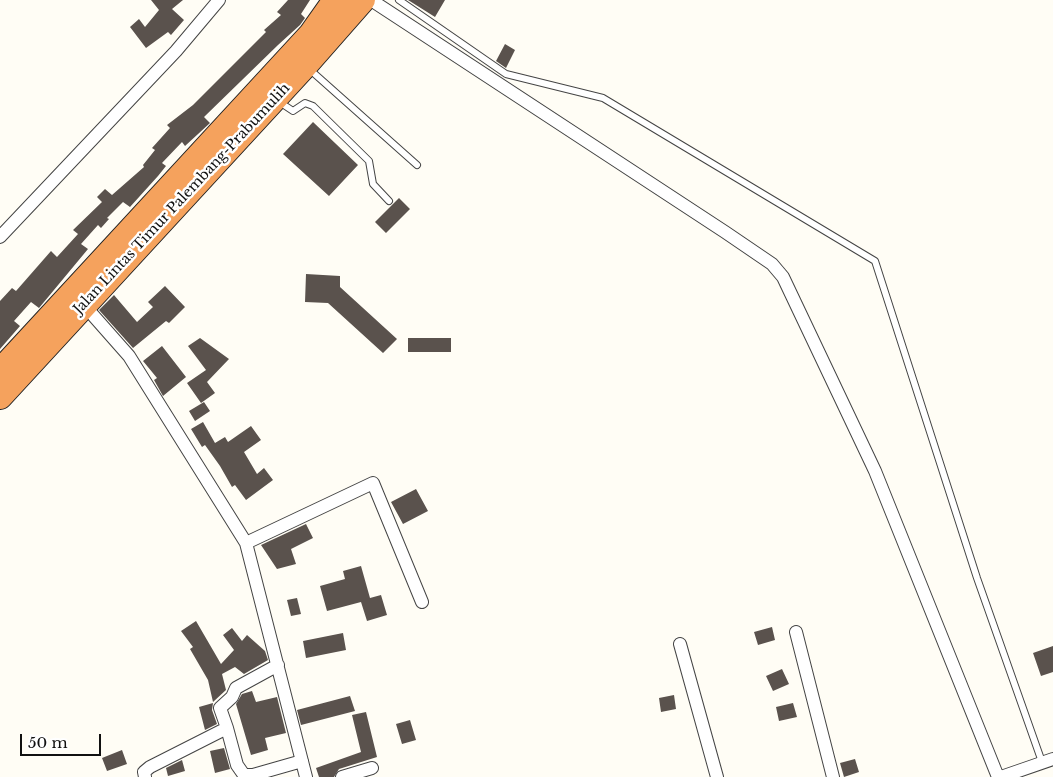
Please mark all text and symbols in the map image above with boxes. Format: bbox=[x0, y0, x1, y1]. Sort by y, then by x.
street label: Jalan Lintas Timur Palembang-Prabumulih bbox=[70, 80, 294, 318]
scale bar bbox=[22, 724, 104, 756]
text: 50 m bbox=[28, 733, 68, 752]

